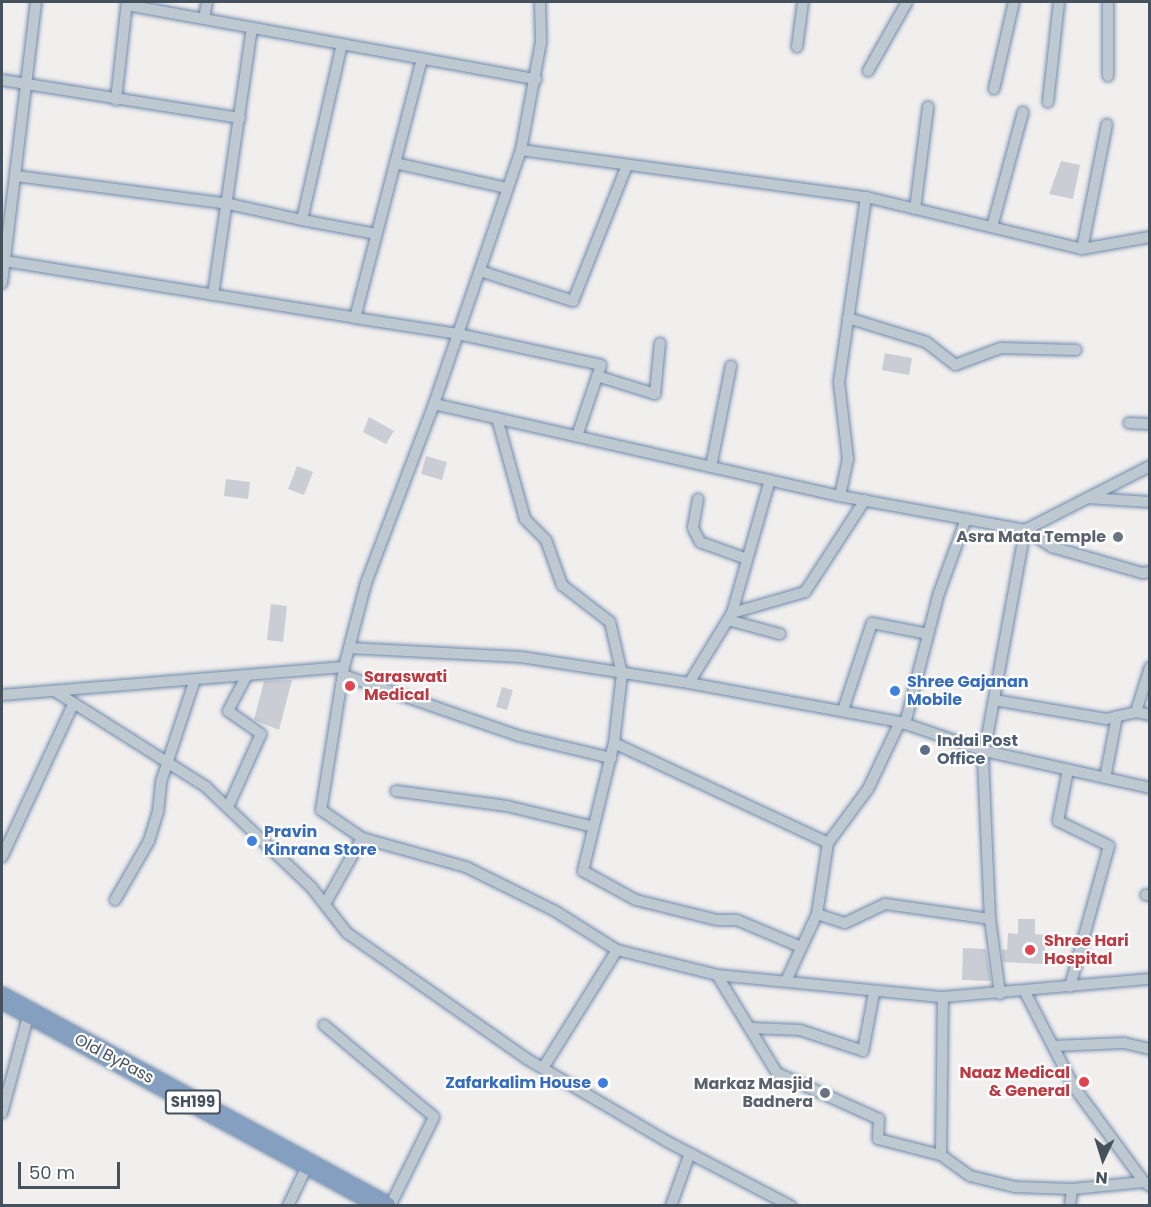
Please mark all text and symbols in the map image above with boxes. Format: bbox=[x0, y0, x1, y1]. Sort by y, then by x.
place label: Asra Mata Temple bbox=[956, 527, 1106, 547]
marker: Asra Mata Temple bbox=[1111, 530, 1125, 544]
place label: Saraswati Medical bbox=[364, 667, 447, 705]
place label: Shree Gajanan Mobile bbox=[907, 672, 1029, 710]
marker: Saraswati Medical bbox=[341, 677, 359, 695]
marker: Shree Gajanan Mobile bbox=[888, 684, 902, 698]
place label: Indai Post Office bbox=[937, 731, 1018, 769]
marker: Indai Post Office bbox=[918, 743, 932, 757]
place label: Pravin Kinrana Store bbox=[264, 822, 377, 860]
marker: Pravin Kinrana Store bbox=[245, 834, 259, 848]
place label: Shree Hari Hospital bbox=[1044, 931, 1129, 969]
marker: Shree Hari Hospital bbox=[1021, 941, 1039, 959]
street label: Old ByPass bbox=[71, 1030, 157, 1088]
place label: Naaz Medical & General bbox=[960, 1063, 1070, 1101]
place label: Zafarkalim House bbox=[445, 1073, 591, 1093]
marker: Naaz Medical & General bbox=[1075, 1073, 1093, 1091]
place label: Markaz Masjid Badnera bbox=[694, 1074, 813, 1112]
marker: Zafarkalim House bbox=[596, 1076, 610, 1090]
marker: Markaz Masjid Badnera bbox=[818, 1086, 832, 1100]
road number: SH199 bbox=[164, 1090, 222, 1114]
north arrow bbox=[1073, 1129, 1133, 1189]
scale bar bbox=[21, 1150, 123, 1188]
text: 50 m bbox=[29, 1160, 75, 1185]
text: N bbox=[1095, 1166, 1109, 1189]

